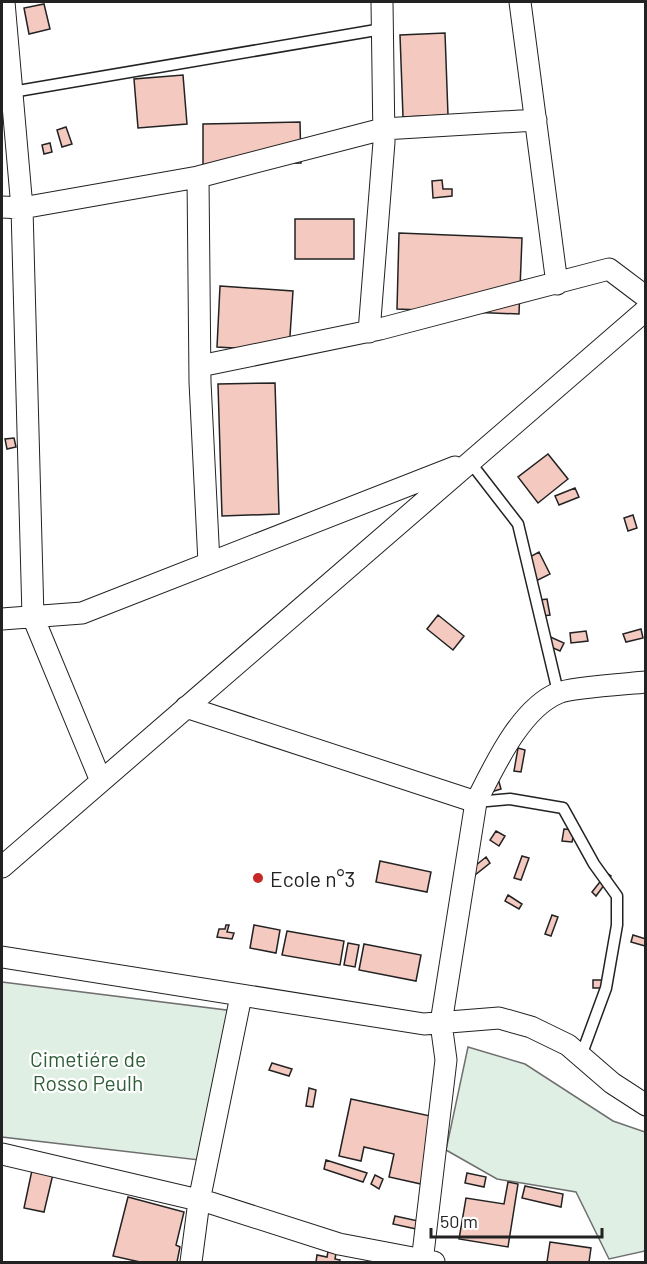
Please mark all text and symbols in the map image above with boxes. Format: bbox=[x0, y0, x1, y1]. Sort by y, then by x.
place label: Ecole n°3 bbox=[270, 866, 355, 891]
marker: Ecole n°3 bbox=[251, 871, 265, 885]
park label: Cimetiére de Rosso Peulh bbox=[30, 1046, 146, 1095]
scale bar bbox=[431, 1201, 602, 1239]
text: 50 m bbox=[440, 1210, 478, 1232]

